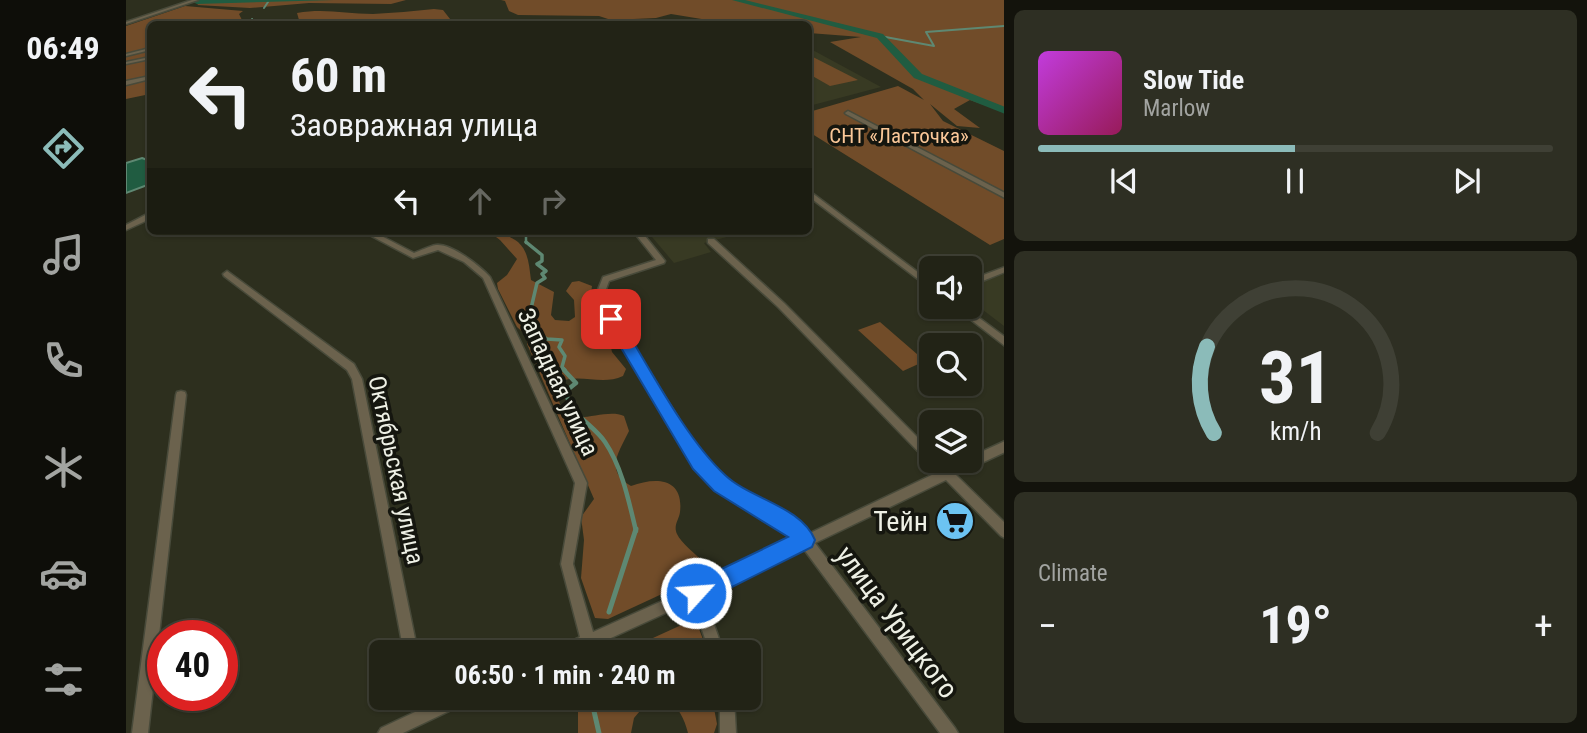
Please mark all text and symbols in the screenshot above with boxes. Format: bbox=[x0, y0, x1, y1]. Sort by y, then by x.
text: 06:49 bbox=[26, 29, 100, 67]
text: 60 m bbox=[290, 47, 387, 104]
icon: left bbox=[175, 49, 266, 140]
text: Slow Tide bbox=[1143, 65, 1244, 95]
text: Marlow bbox=[1143, 95, 1210, 122]
text: Заовражная улица bbox=[290, 106, 538, 144]
icon: directions bbox=[39, 124, 88, 173]
park label: СНТ «Ласточка» bbox=[829, 124, 969, 148]
icon: previous bbox=[1105, 162, 1143, 200]
icon: pause bbox=[1276, 162, 1314, 200]
icon: next bbox=[1448, 162, 1486, 200]
icon: left bbox=[388, 182, 426, 220]
icon: ahead bbox=[461, 182, 499, 220]
icon: right bbox=[534, 182, 572, 220]
icon: music bbox=[39, 230, 88, 279]
map controls bbox=[919, 256, 982, 473]
button: sound bbox=[919, 256, 982, 319]
pin bbox=[581, 289, 641, 349]
icon: arrive bbox=[592, 300, 630, 338]
street label: Западная улица bbox=[512, 304, 604, 460]
button: search bbox=[919, 333, 982, 396]
text: 31 bbox=[1259, 335, 1332, 421]
icon: phone bbox=[39, 336, 88, 385]
street label: Октябрьская улица bbox=[362, 373, 430, 567]
button: layers bbox=[919, 410, 982, 473]
text: km/h bbox=[1270, 416, 1321, 445]
icon: climate bbox=[39, 443, 88, 492]
supermarket icon: Тейн bbox=[934, 500, 976, 542]
place label: Тейн bbox=[873, 505, 928, 538]
street label: улица Урицкого bbox=[829, 539, 965, 705]
icon: car bbox=[39, 549, 88, 598]
position arrow bbox=[659, 556, 733, 630]
text: Climate bbox=[1038, 560, 1108, 587]
text: 19° bbox=[1259, 595, 1332, 656]
text: − bbox=[1038, 604, 1057, 648]
text: + bbox=[1534, 604, 1553, 648]
speed limit sign: 40 bbox=[147, 620, 238, 711]
icon: filters bbox=[39, 655, 88, 704]
text: 06:50 · 1 min · 240 m bbox=[455, 660, 675, 690]

